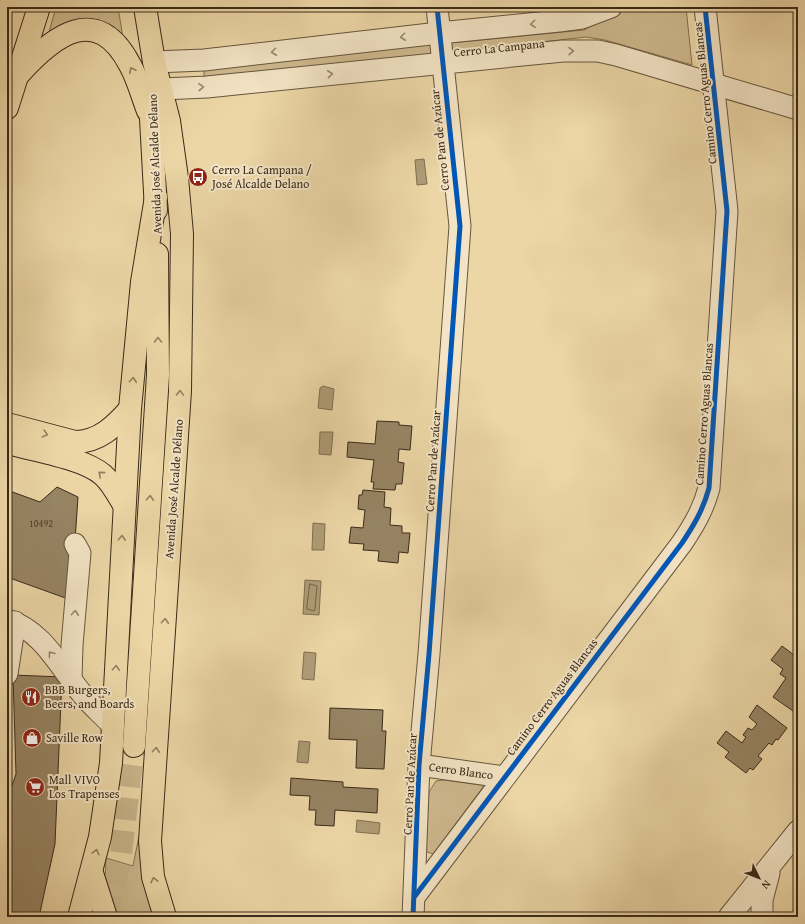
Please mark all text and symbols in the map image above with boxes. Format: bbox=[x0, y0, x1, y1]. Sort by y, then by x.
one-way arrow bbox=[530, 19, 536, 28]
street label: Camino Cerro Aguas Blancas bbox=[689, 21, 720, 165]
one-way arrow bbox=[400, 32, 406, 41]
street label: Cerro La Campana bbox=[453, 34, 546, 61]
one-way arrow bbox=[271, 47, 277, 56]
one-way arrow bbox=[568, 47, 574, 55]
one-way arrow bbox=[129, 66, 137, 74]
one-way arrow bbox=[327, 70, 333, 79]
one-way arrow bbox=[198, 83, 204, 91]
street label: Cerro Pan de Azúcar bbox=[426, 89, 453, 192]
street label: Avenida José Alcalde Délano bbox=[144, 94, 165, 234]
place label: Cerro La Campana / José Alcalde Delano bbox=[210, 161, 312, 192]
bus stop icon: Cerro La Campana / José Alcalde Delano bbox=[187, 166, 209, 188]
one-way arrow bbox=[154, 337, 162, 343]
street label: Camino Cerro Aguas Blancas bbox=[690, 342, 717, 486]
one-way arrow bbox=[128, 377, 137, 383]
one-way arrow bbox=[176, 390, 184, 396]
street label: Cerro Pan de Azúcar bbox=[420, 410, 445, 512]
street label: Avenida José Alcalde Délano bbox=[160, 418, 187, 560]
one-way arrow bbox=[41, 429, 48, 438]
one-way arrow bbox=[98, 472, 106, 479]
one-way arrow bbox=[146, 495, 155, 501]
house number: 10492 bbox=[29, 516, 53, 531]
one-way arrow bbox=[118, 535, 127, 541]
one-way arrow bbox=[70, 610, 79, 616]
one-way arrow bbox=[160, 618, 169, 624]
street label: Camino Cerro Aguas Blancas bbox=[502, 634, 601, 759]
one-way arrow bbox=[49, 651, 56, 658]
one-way arrow bbox=[112, 665, 120, 671]
place label: BBB Burgers, Beers, and Boards bbox=[45, 681, 135, 712]
restaurant icon: BBB Burgers, Beers, and Boards bbox=[20, 686, 42, 708]
shop icon: Saville Row bbox=[21, 727, 43, 749]
place label: Saville Row bbox=[46, 729, 104, 746]
street label: Cerro Pan de Azúcar bbox=[398, 733, 421, 835]
one-way arrow bbox=[151, 747, 160, 753]
street label: Cerro Blanco bbox=[428, 758, 494, 783]
place label: Mall VIVO Los Trapenses bbox=[49, 771, 120, 802]
supermarket icon: Mall VIVO Los Trapenses bbox=[24, 776, 46, 798]
one-way arrow bbox=[92, 849, 100, 856]
north arrow bbox=[739, 858, 779, 898]
one-way arrow bbox=[150, 877, 158, 883]
text: N bbox=[758, 877, 775, 893]

